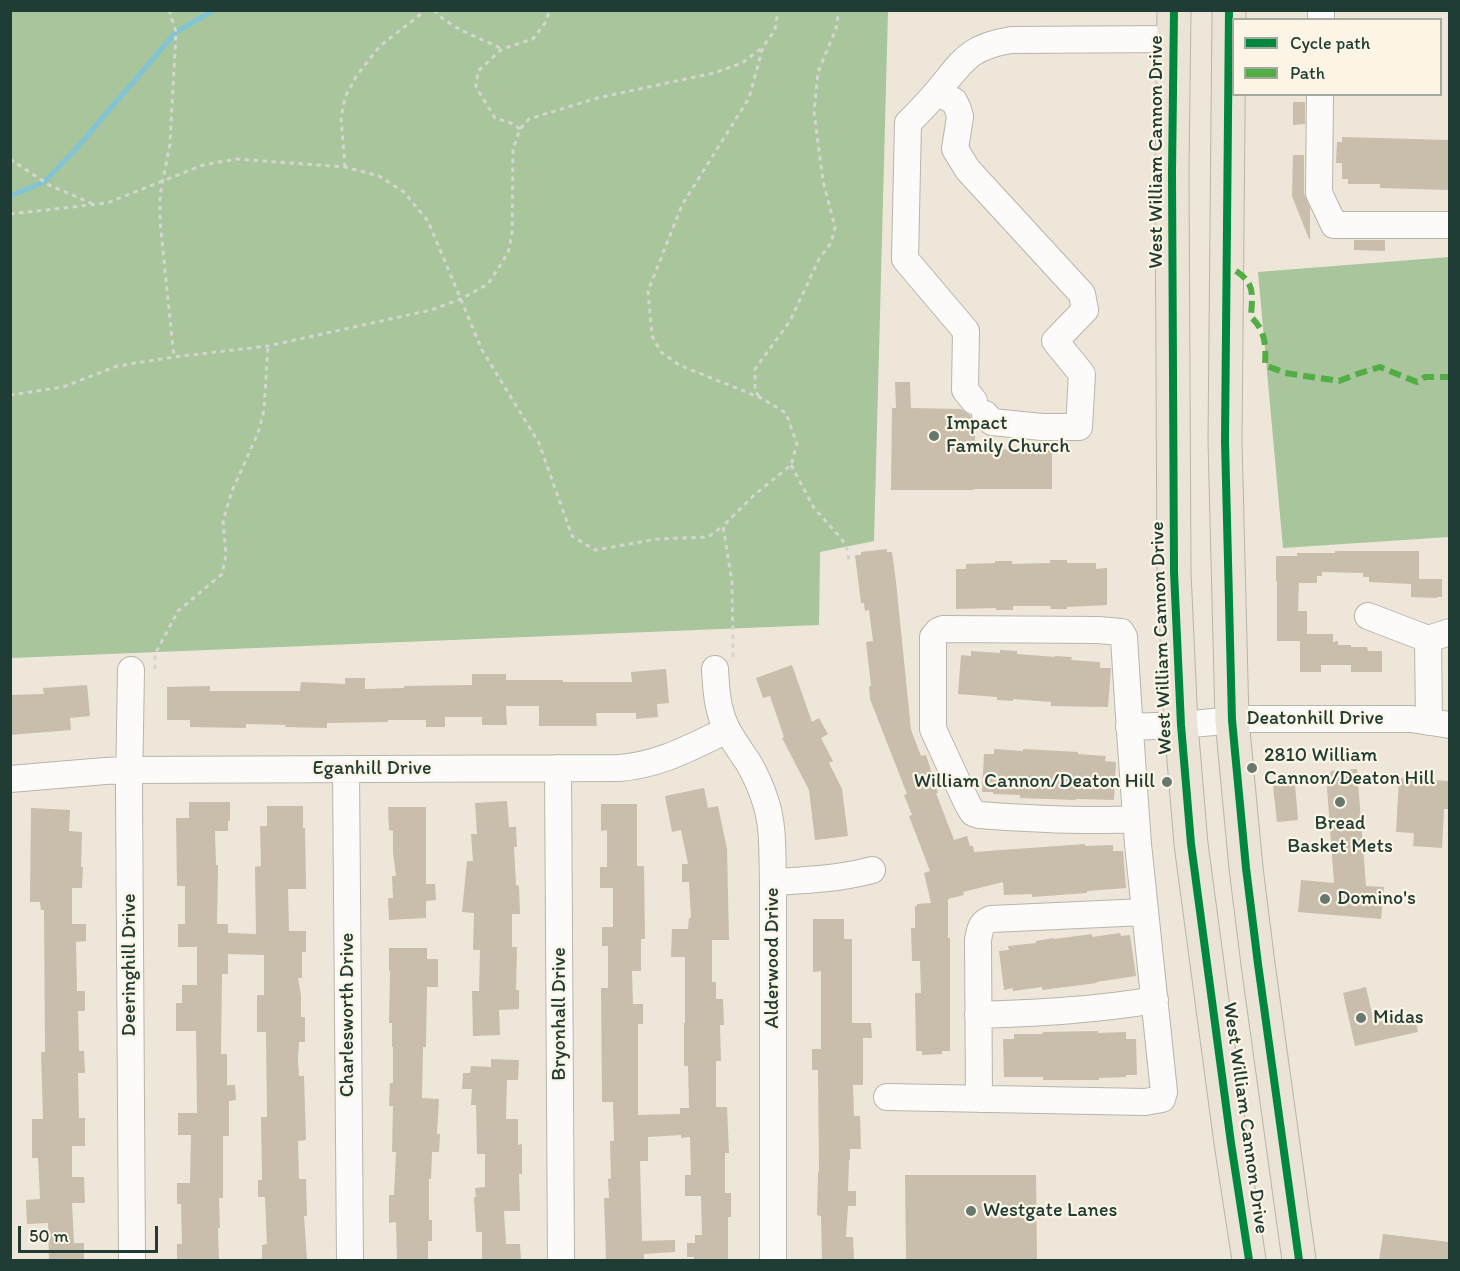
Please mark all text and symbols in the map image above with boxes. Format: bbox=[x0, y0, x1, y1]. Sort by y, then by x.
legend bbox=[1232, 18, 1442, 96]
text: Cycle path bbox=[1290, 32, 1370, 54]
street label: West William Cannon Drive bbox=[1145, 35, 1169, 269]
text: Path bbox=[1290, 62, 1325, 84]
place label: Impact Family Church bbox=[946, 412, 1070, 459]
marker: Impact Family Church bbox=[927, 429, 941, 443]
street label: West William Cannon Drive bbox=[1146, 521, 1178, 755]
street label: Deatonhill Drive bbox=[1246, 707, 1384, 731]
place label: 2810 William Cannon/Deaton Hill bbox=[1264, 744, 1435, 791]
street label: Eganhill Drive bbox=[312, 757, 432, 781]
marker: 2810 William Cannon/Deaton Hill bbox=[1245, 761, 1259, 775]
place label: William Cannon/Deaton Hill bbox=[914, 770, 1155, 794]
marker: William Cannon/Deaton Hill bbox=[1160, 775, 1174, 789]
marker: Bread Basket Mets bbox=[1333, 795, 1347, 809]
place label: Bread Basket Mets bbox=[1287, 812, 1393, 859]
place label: Domino's bbox=[1337, 887, 1416, 911]
street label: Alderwood Drive bbox=[761, 888, 785, 1028]
marker: Domino's bbox=[1318, 892, 1332, 906]
street label: Deeringhill Drive bbox=[118, 894, 142, 1036]
street label: Charlesworth Drive bbox=[336, 933, 360, 1097]
street label: Bryonhall Drive bbox=[548, 947, 572, 1081]
street label: West William Cannon Drive bbox=[1217, 1001, 1273, 1235]
place label: Midas bbox=[1373, 1006, 1424, 1030]
marker: Midas bbox=[1354, 1011, 1368, 1025]
place label: Westgate Lanes bbox=[983, 1199, 1117, 1223]
marker: Westgate Lanes bbox=[964, 1204, 978, 1218]
scale bar bbox=[21, 1214, 160, 1252]
text: 50 m bbox=[29, 1225, 69, 1247]

